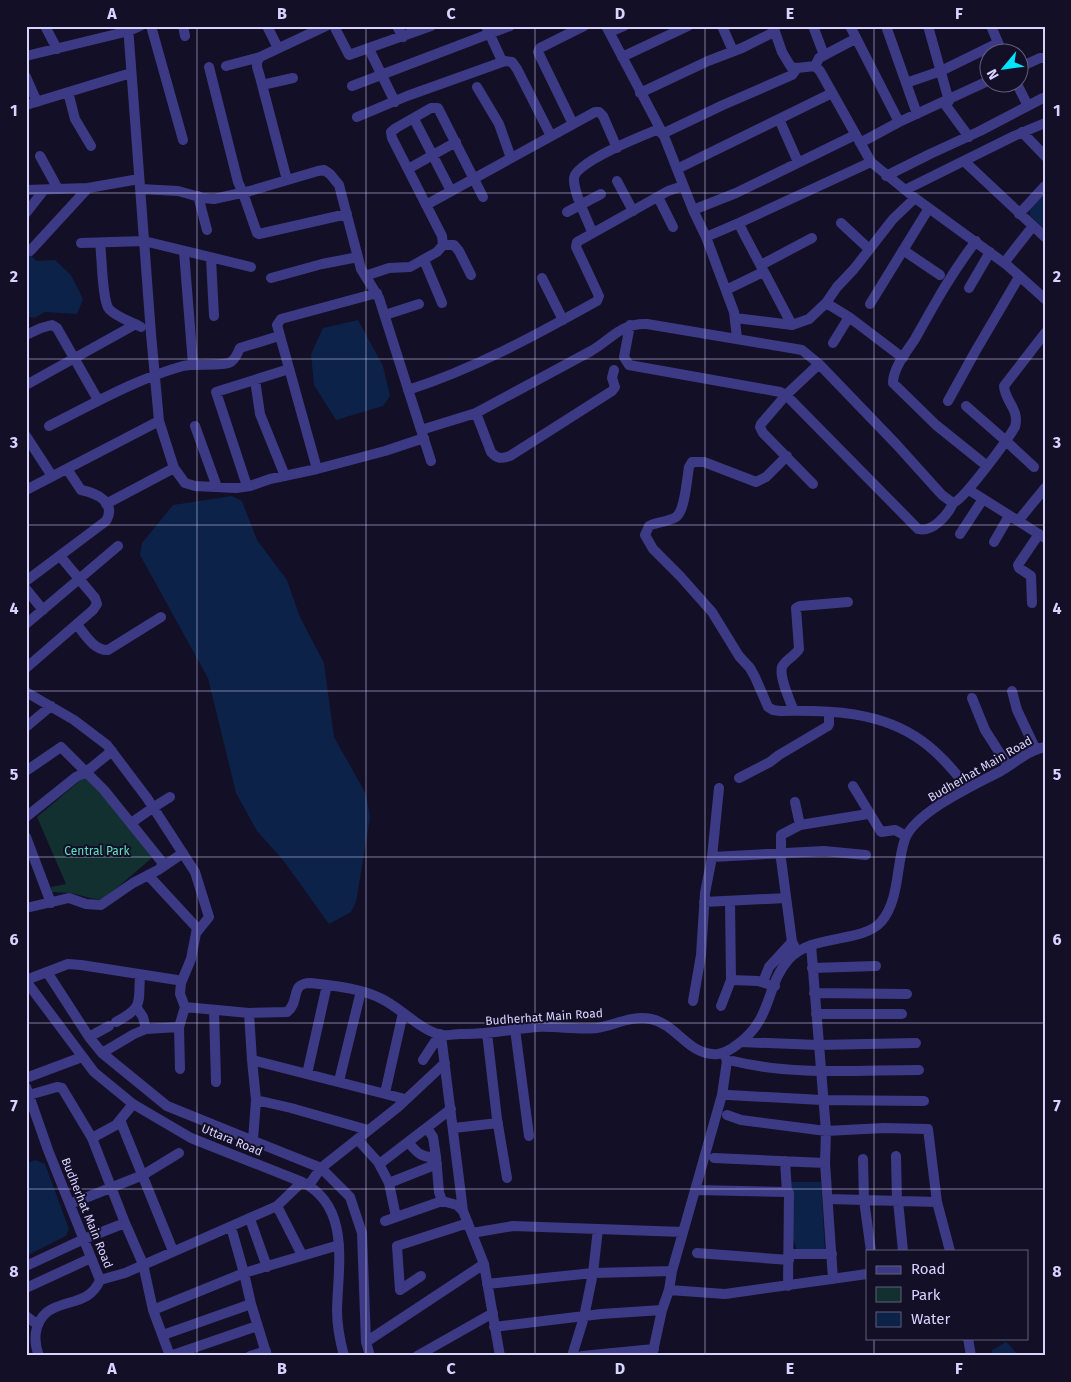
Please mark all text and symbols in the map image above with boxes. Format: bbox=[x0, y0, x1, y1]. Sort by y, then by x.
text: A bbox=[106, 4, 117, 23]
text: B bbox=[277, 4, 287, 23]
text: C bbox=[446, 4, 456, 23]
text: D bbox=[615, 4, 625, 23]
text: E bbox=[786, 4, 794, 23]
text: F bbox=[955, 4, 963, 23]
north arrow bbox=[978, 42, 1028, 92]
text: N bbox=[983, 66, 1003, 82]
text: 1 bbox=[10, 101, 18, 120]
text: 1 bbox=[1053, 101, 1061, 120]
text: 2 bbox=[10, 267, 18, 286]
text: 2 bbox=[1053, 267, 1061, 286]
text: 3 bbox=[9, 433, 18, 452]
text: 3 bbox=[1052, 433, 1061, 452]
text: 4 bbox=[9, 599, 19, 618]
text: 4 bbox=[1052, 599, 1062, 618]
street label: Budherhat Main Road bbox=[925, 733, 1035, 805]
text: 5 bbox=[10, 765, 19, 784]
text: 5 bbox=[1053, 765, 1062, 784]
park label: Central Park bbox=[64, 844, 131, 858]
text: 6 bbox=[9, 930, 19, 949]
text: 6 bbox=[1052, 930, 1062, 949]
street label: Budherhat Main Road bbox=[485, 1006, 603, 1028]
text: 7 bbox=[10, 1096, 18, 1115]
text: 7 bbox=[1053, 1096, 1061, 1115]
street label: Uttara Road bbox=[199, 1121, 265, 1159]
street label: Budherhat Main Road bbox=[58, 1156, 116, 1270]
legend bbox=[866, 1250, 1028, 1340]
text: Road bbox=[911, 1260, 946, 1278]
text: 8 bbox=[9, 1262, 19, 1281]
text: 8 bbox=[1052, 1262, 1062, 1281]
text: Park bbox=[911, 1286, 941, 1304]
text: Water bbox=[911, 1310, 950, 1328]
text: A bbox=[106, 1359, 117, 1378]
text: B bbox=[277, 1359, 287, 1378]
text: C bbox=[446, 1359, 456, 1378]
text: D bbox=[615, 1359, 625, 1378]
text: E bbox=[786, 1359, 794, 1378]
text: F bbox=[955, 1359, 963, 1378]

